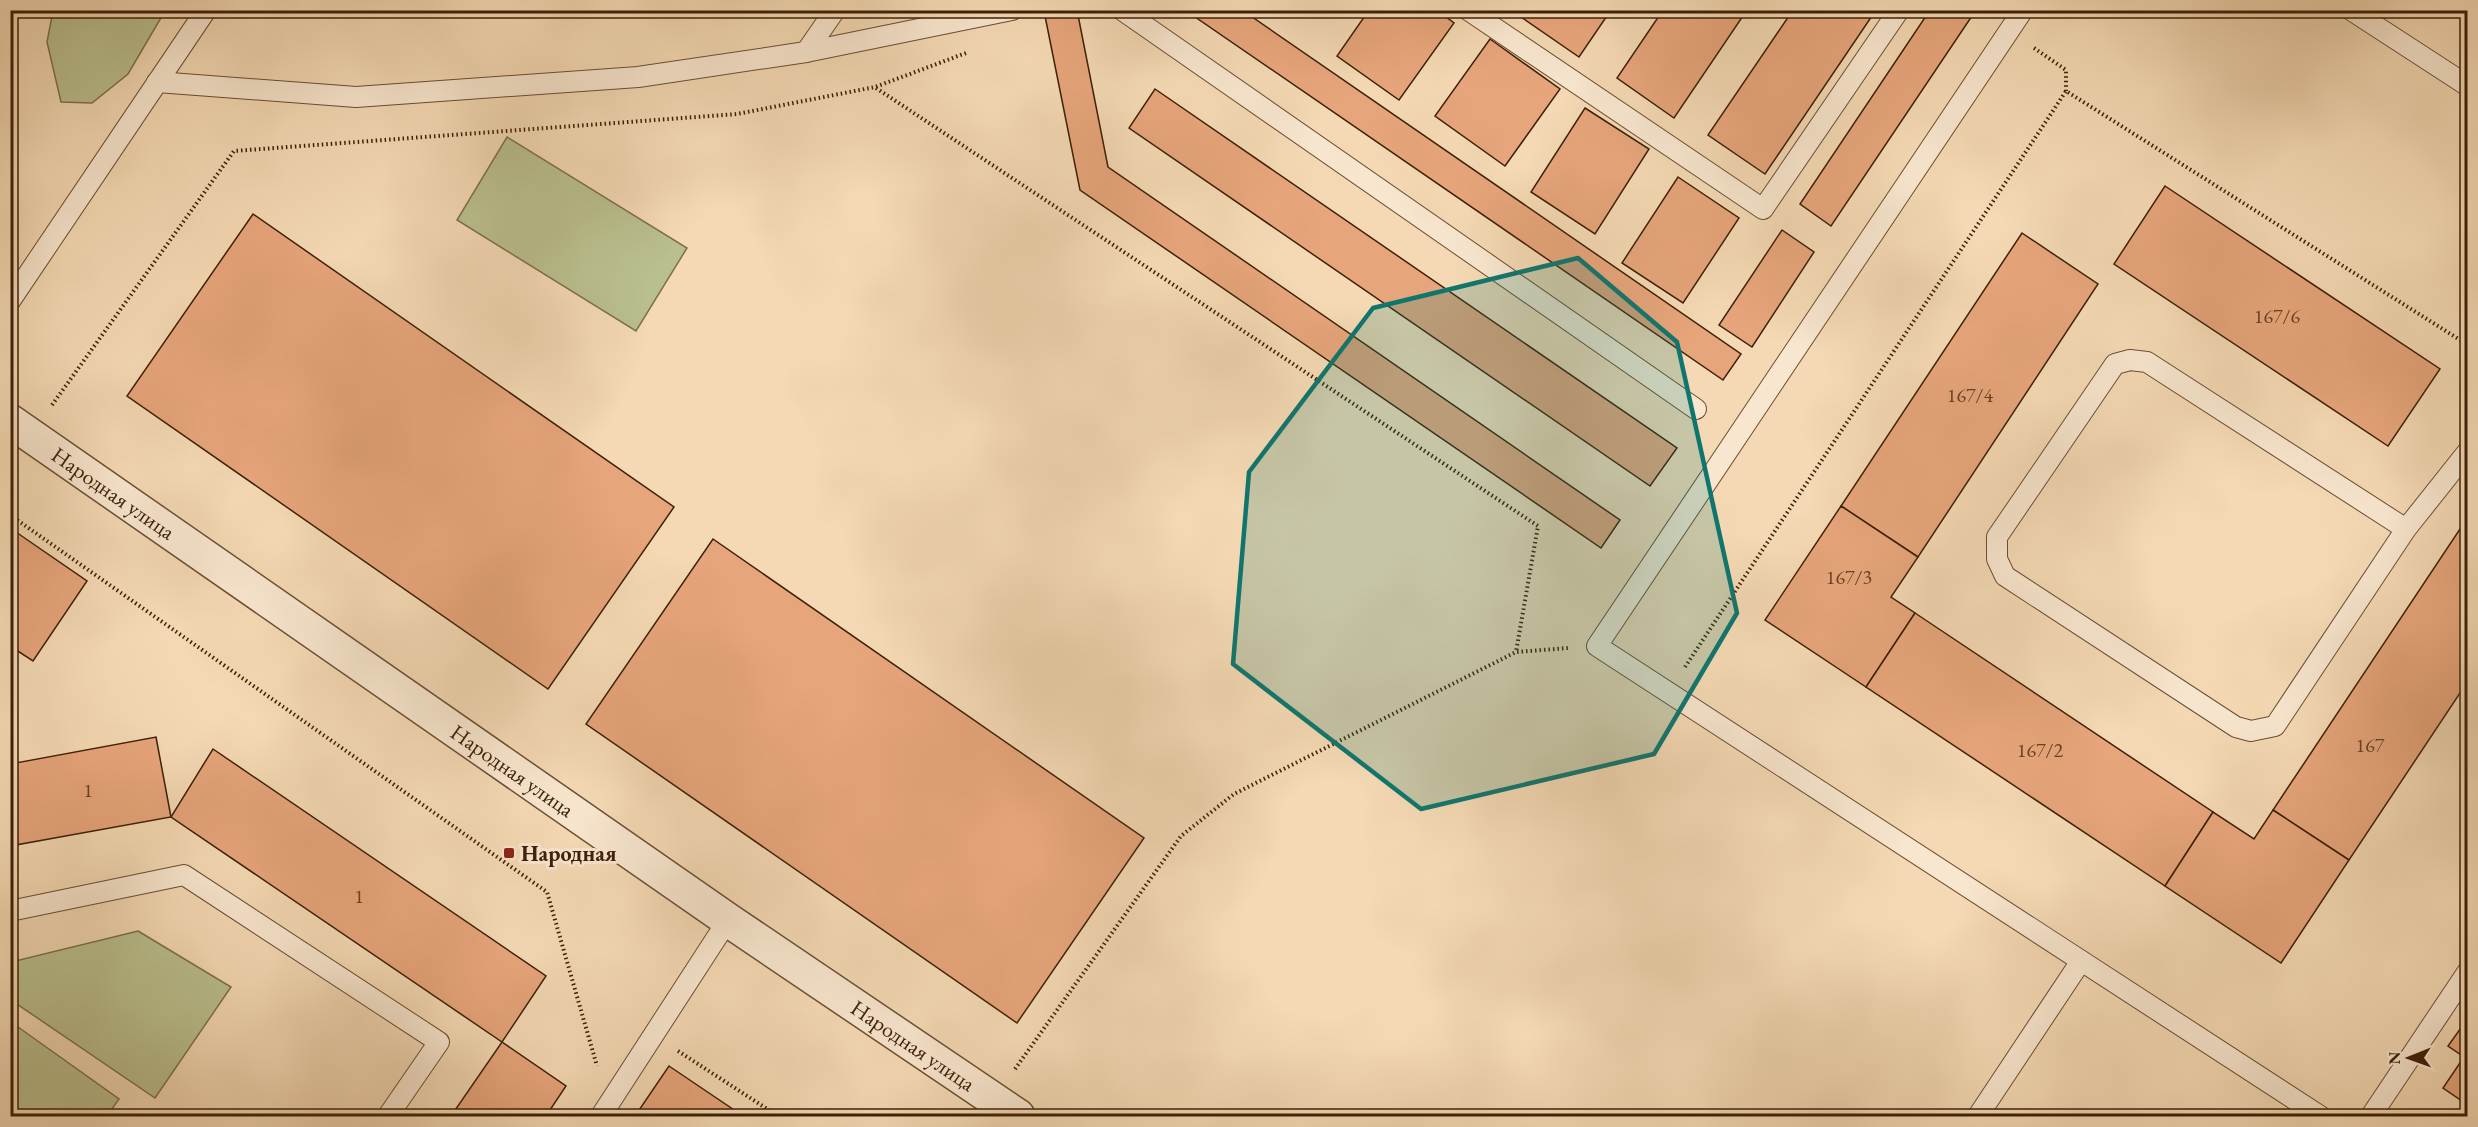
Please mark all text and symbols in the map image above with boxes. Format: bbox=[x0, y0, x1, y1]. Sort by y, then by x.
house number: 167/6 bbox=[2254, 303, 2301, 329]
house number: 167/4 bbox=[1947, 382, 1994, 408]
street label: Народная улица bbox=[46, 440, 181, 546]
house number: 167/3 bbox=[1826, 564, 1872, 590]
street label: Народная улица bbox=[445, 717, 580, 823]
house number: 167 bbox=[2356, 732, 2385, 758]
house number: 167/2 bbox=[2017, 737, 2064, 763]
house number: 1 bbox=[83, 777, 93, 803]
place label: Народная bbox=[521, 839, 617, 868]
marker: Народная bbox=[502, 846, 516, 860]
house number: 1 bbox=[354, 883, 364, 909]
street label: Народная улица bbox=[845, 993, 981, 1098]
north arrow bbox=[2379, 1028, 2439, 1088]
text: N bbox=[2384, 1052, 2405, 1065]

